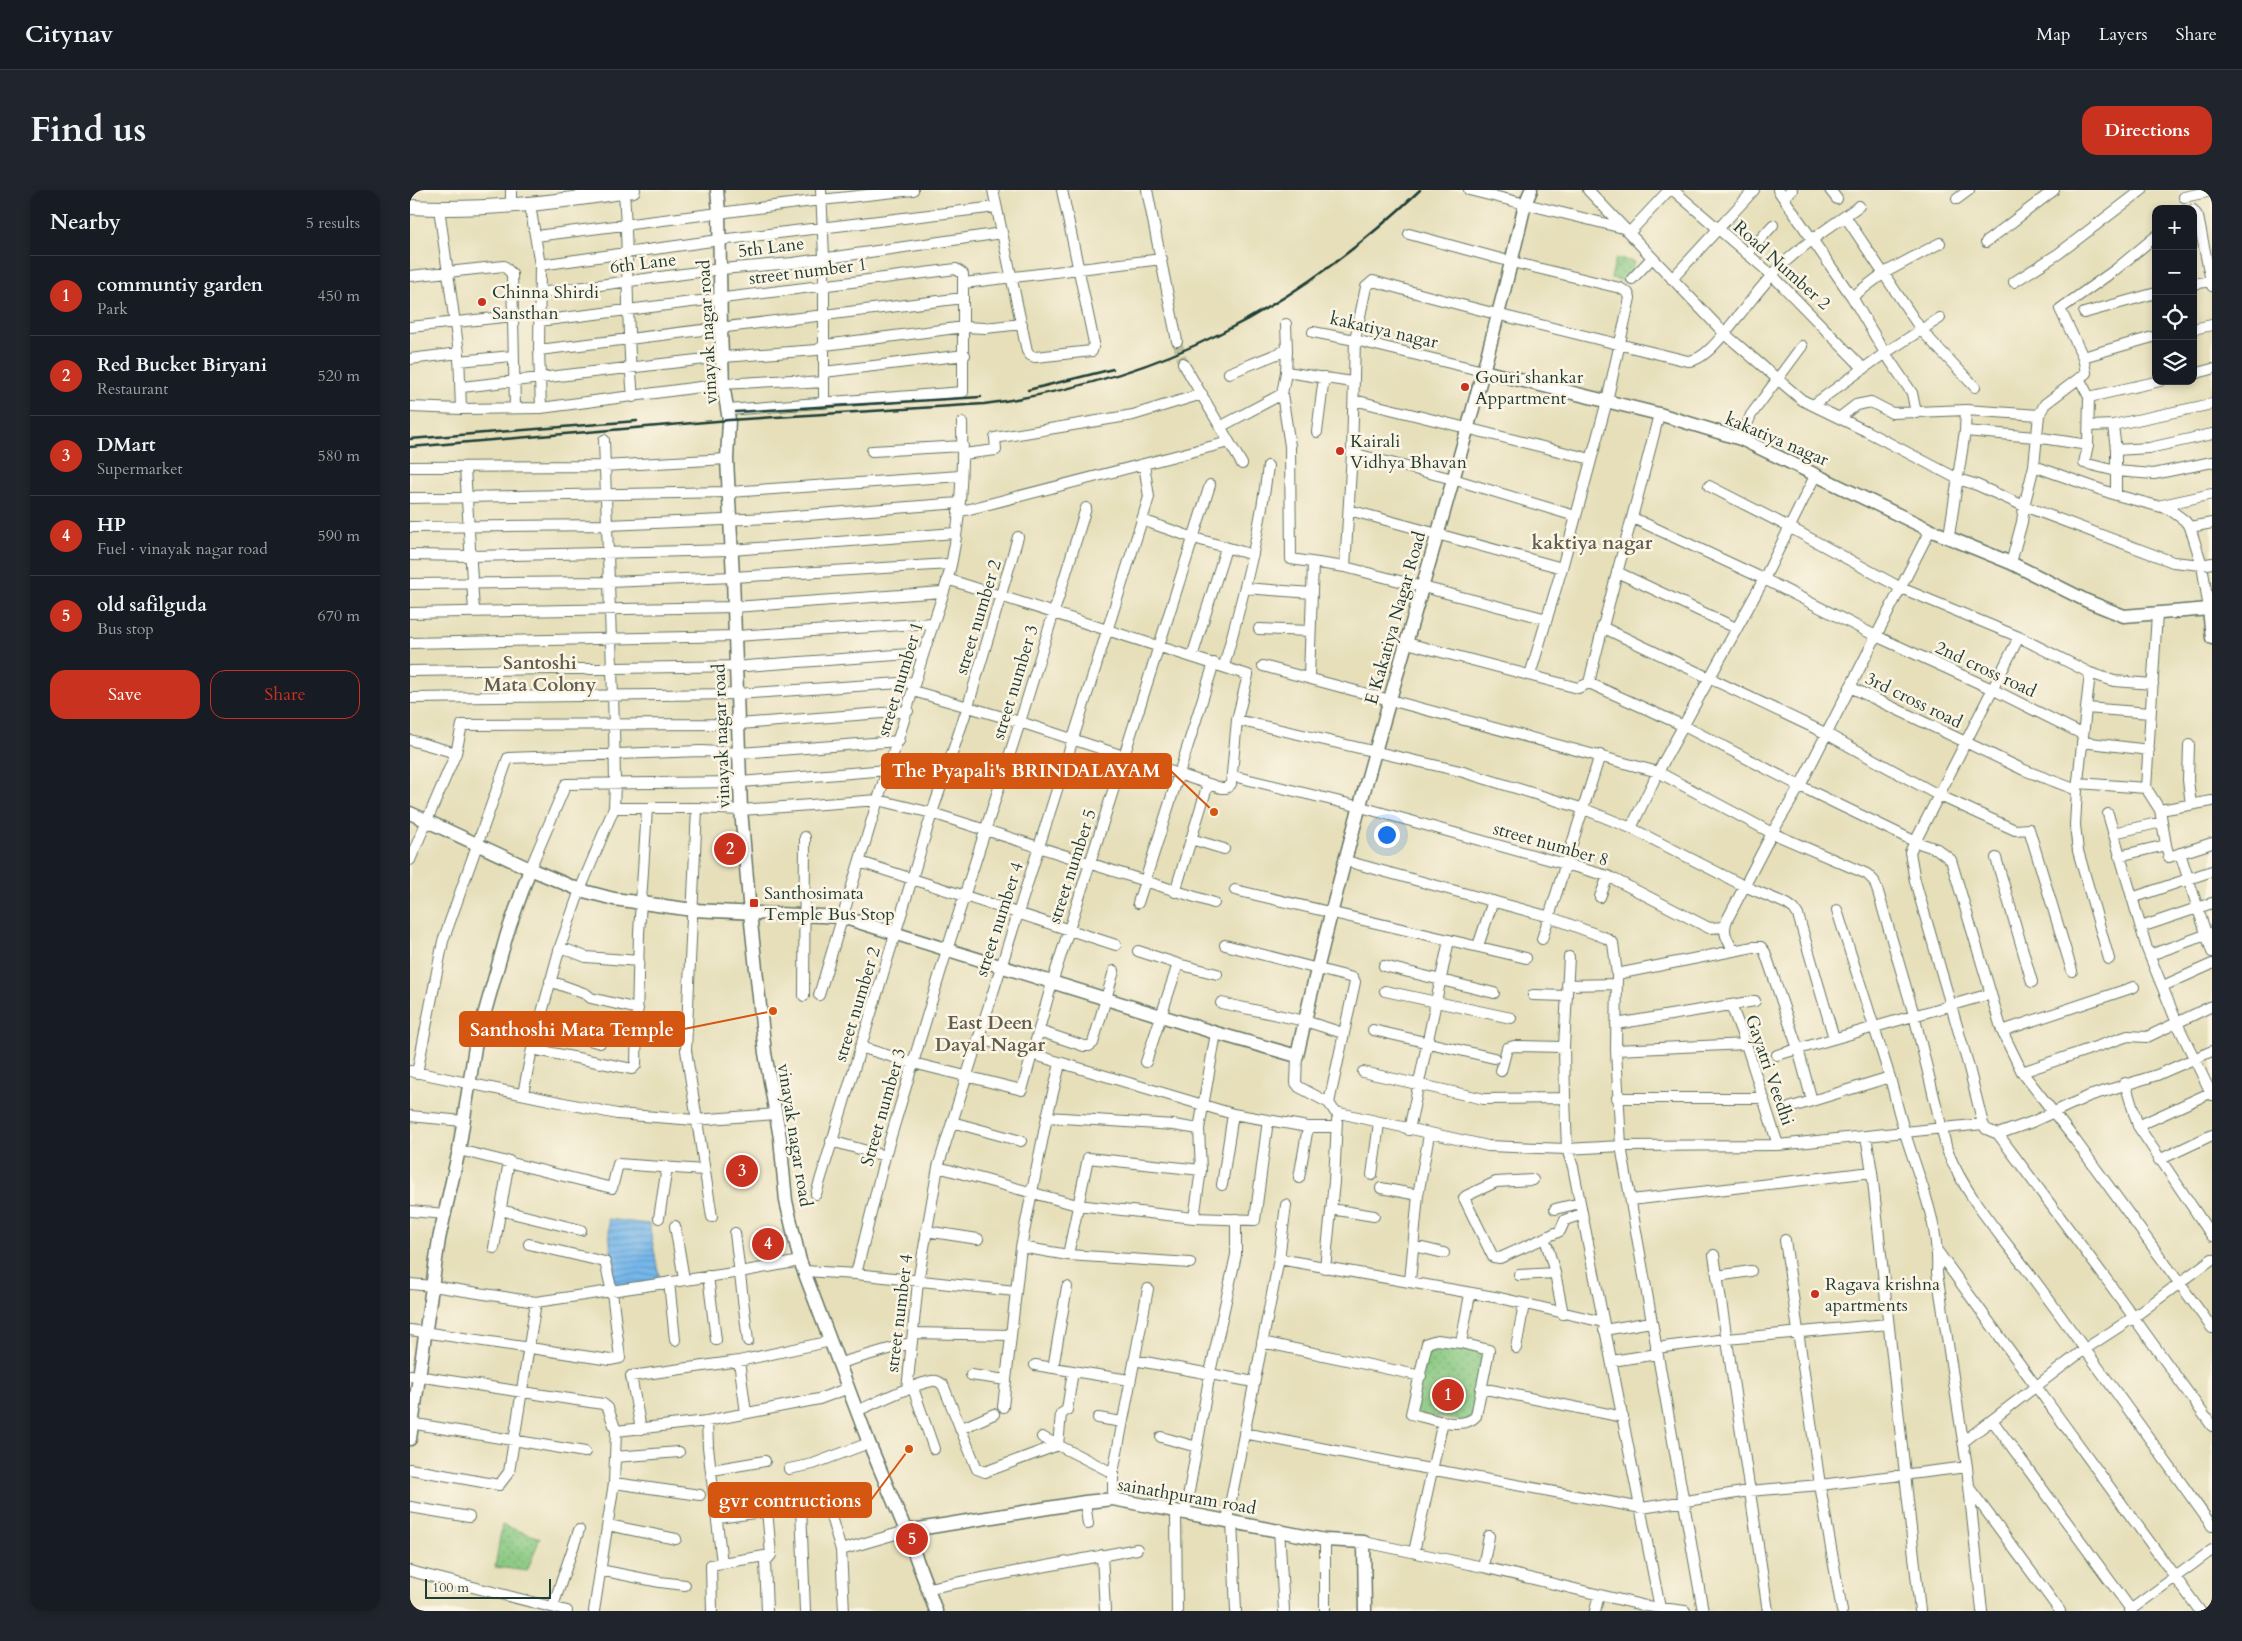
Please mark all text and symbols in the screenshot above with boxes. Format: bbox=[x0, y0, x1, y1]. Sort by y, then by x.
text: Citynav bbox=[25, 18, 113, 51]
text: Map bbox=[2036, 22, 2071, 47]
text: Layers bbox=[2099, 22, 2148, 47]
text: Share bbox=[2176, 22, 2217, 47]
text: Find us bbox=[30, 106, 146, 154]
button: Directions bbox=[2082, 106, 2212, 155]
map controls bbox=[2152, 205, 2197, 385]
button: + bbox=[2152, 205, 2197, 250]
text: Nearby bbox=[50, 208, 121, 237]
text: 5 results bbox=[306, 212, 360, 234]
street label: Road Number 2 bbox=[1727, 215, 1836, 316]
street label: 5th Lane bbox=[736, 231, 806, 264]
street label: 6th Lane bbox=[608, 247, 678, 280]
button: − bbox=[2152, 250, 2197, 295]
street label: street number 1 bbox=[748, 252, 869, 291]
street label: vinayak nagar road bbox=[691, 259, 724, 405]
text: communtiy garden bbox=[97, 272, 263, 298]
place label: Chinna Shirdi Sansthan bbox=[492, 280, 599, 326]
text: 1 bbox=[62, 285, 70, 307]
text: 450 m bbox=[318, 285, 360, 307]
button: locate bbox=[2152, 295, 2197, 340]
marker: Chinna Shirdi Sansthan bbox=[476, 296, 488, 308]
text: Park bbox=[97, 298, 128, 320]
street label: kakatiya nagar bbox=[1327, 306, 1441, 355]
button: layers bbox=[2152, 340, 2197, 385]
text: Red Bucket Biryani bbox=[97, 352, 267, 378]
text: 2 bbox=[62, 365, 70, 387]
text: 520 m bbox=[318, 365, 360, 387]
place label: Gouri shankar Appartment bbox=[1475, 365, 1584, 411]
text: Restaurant bbox=[97, 378, 168, 400]
marker: Gouri shankar Appartment bbox=[1459, 381, 1471, 393]
street label: kakatiya nagar bbox=[1721, 406, 1833, 473]
place label: Kairali Vidhya Bhavan bbox=[1350, 429, 1468, 475]
text: DMart bbox=[97, 432, 156, 458]
text: 3 bbox=[62, 445, 70, 467]
text: 580 m bbox=[318, 445, 360, 467]
marker: Kairali Vidhya Bhavan bbox=[1334, 445, 1346, 457]
text: Supermarket bbox=[97, 458, 183, 480]
text: HP bbox=[97, 512, 126, 538]
text: 4 bbox=[62, 525, 70, 547]
text: 590 m bbox=[318, 525, 360, 547]
street label: E Kakatiya Nagar Road bbox=[1359, 528, 1432, 708]
district label: kaktiya nagar bbox=[1532, 530, 1653, 556]
text: Fuel · vinayak nagar road bbox=[97, 538, 268, 560]
street label: street number 2 bbox=[949, 557, 1008, 678]
text: old safilguda bbox=[97, 592, 207, 618]
text: 5 bbox=[62, 605, 70, 627]
text: 670 m bbox=[318, 605, 360, 627]
text: Bus stop bbox=[97, 618, 154, 640]
street label: street number 1 bbox=[871, 619, 930, 740]
street label: street number 3 bbox=[986, 622, 1045, 743]
street label: 2nd cross road bbox=[1931, 635, 2041, 704]
district label: Santoshi Mata Colony bbox=[484, 650, 597, 698]
street label: vinayak nagar road bbox=[706, 663, 737, 809]
street label: 3rd cross road bbox=[1861, 666, 1967, 735]
button: Save bbox=[50, 670, 200, 719]
button: Share bbox=[210, 670, 360, 719]
callout: The Pyapali's BRINDALAYAM bbox=[882, 754, 1171, 788]
text: The Pyapali's BRINDALAYAM bbox=[892, 758, 1161, 784]
street label: street number 5 bbox=[1042, 806, 1103, 927]
street label: street number 8 bbox=[1490, 816, 1611, 873]
your location bbox=[1374, 822, 1400, 848]
pin: 2 bbox=[714, 830, 746, 868]
street label: street number 4 bbox=[969, 859, 1030, 980]
place label: Santhosimata Temple Bus Stop bbox=[764, 881, 895, 927]
marker: Santhosimata Temple Bus Stop bbox=[748, 897, 760, 909]
street label: street number 2 bbox=[828, 944, 887, 1065]
district label: East Deen Dayal Nagar bbox=[935, 1010, 1046, 1058]
street label: Gayatri Veedhi bbox=[1739, 1011, 1800, 1129]
callout: Santhoshi Mata Temple bbox=[460, 1012, 684, 1046]
text: Santhoshi Mata Temple bbox=[470, 1017, 674, 1043]
street label: Street number 3 bbox=[855, 1045, 912, 1169]
street label: vinayak nagar road bbox=[771, 1062, 818, 1209]
pin: 3 bbox=[726, 1152, 758, 1190]
pin: 4 bbox=[752, 1225, 784, 1263]
street label: street number 4 bbox=[880, 1253, 919, 1374]
place label: Ragava krishna apartments bbox=[1825, 1272, 1940, 1318]
marker: Ragava krishna apartments bbox=[1809, 1288, 1821, 1300]
pin: 1 bbox=[1432, 1376, 1464, 1414]
street label: sainathpuram road bbox=[1116, 1472, 1258, 1521]
callout: gvr contructions bbox=[709, 1483, 871, 1517]
text: gvr contructions bbox=[719, 1488, 861, 1514]
pin: 5 bbox=[896, 1520, 928, 1558]
scale bar bbox=[425, 1576, 551, 1599]
text: 100 m bbox=[432, 1578, 469, 1597]

